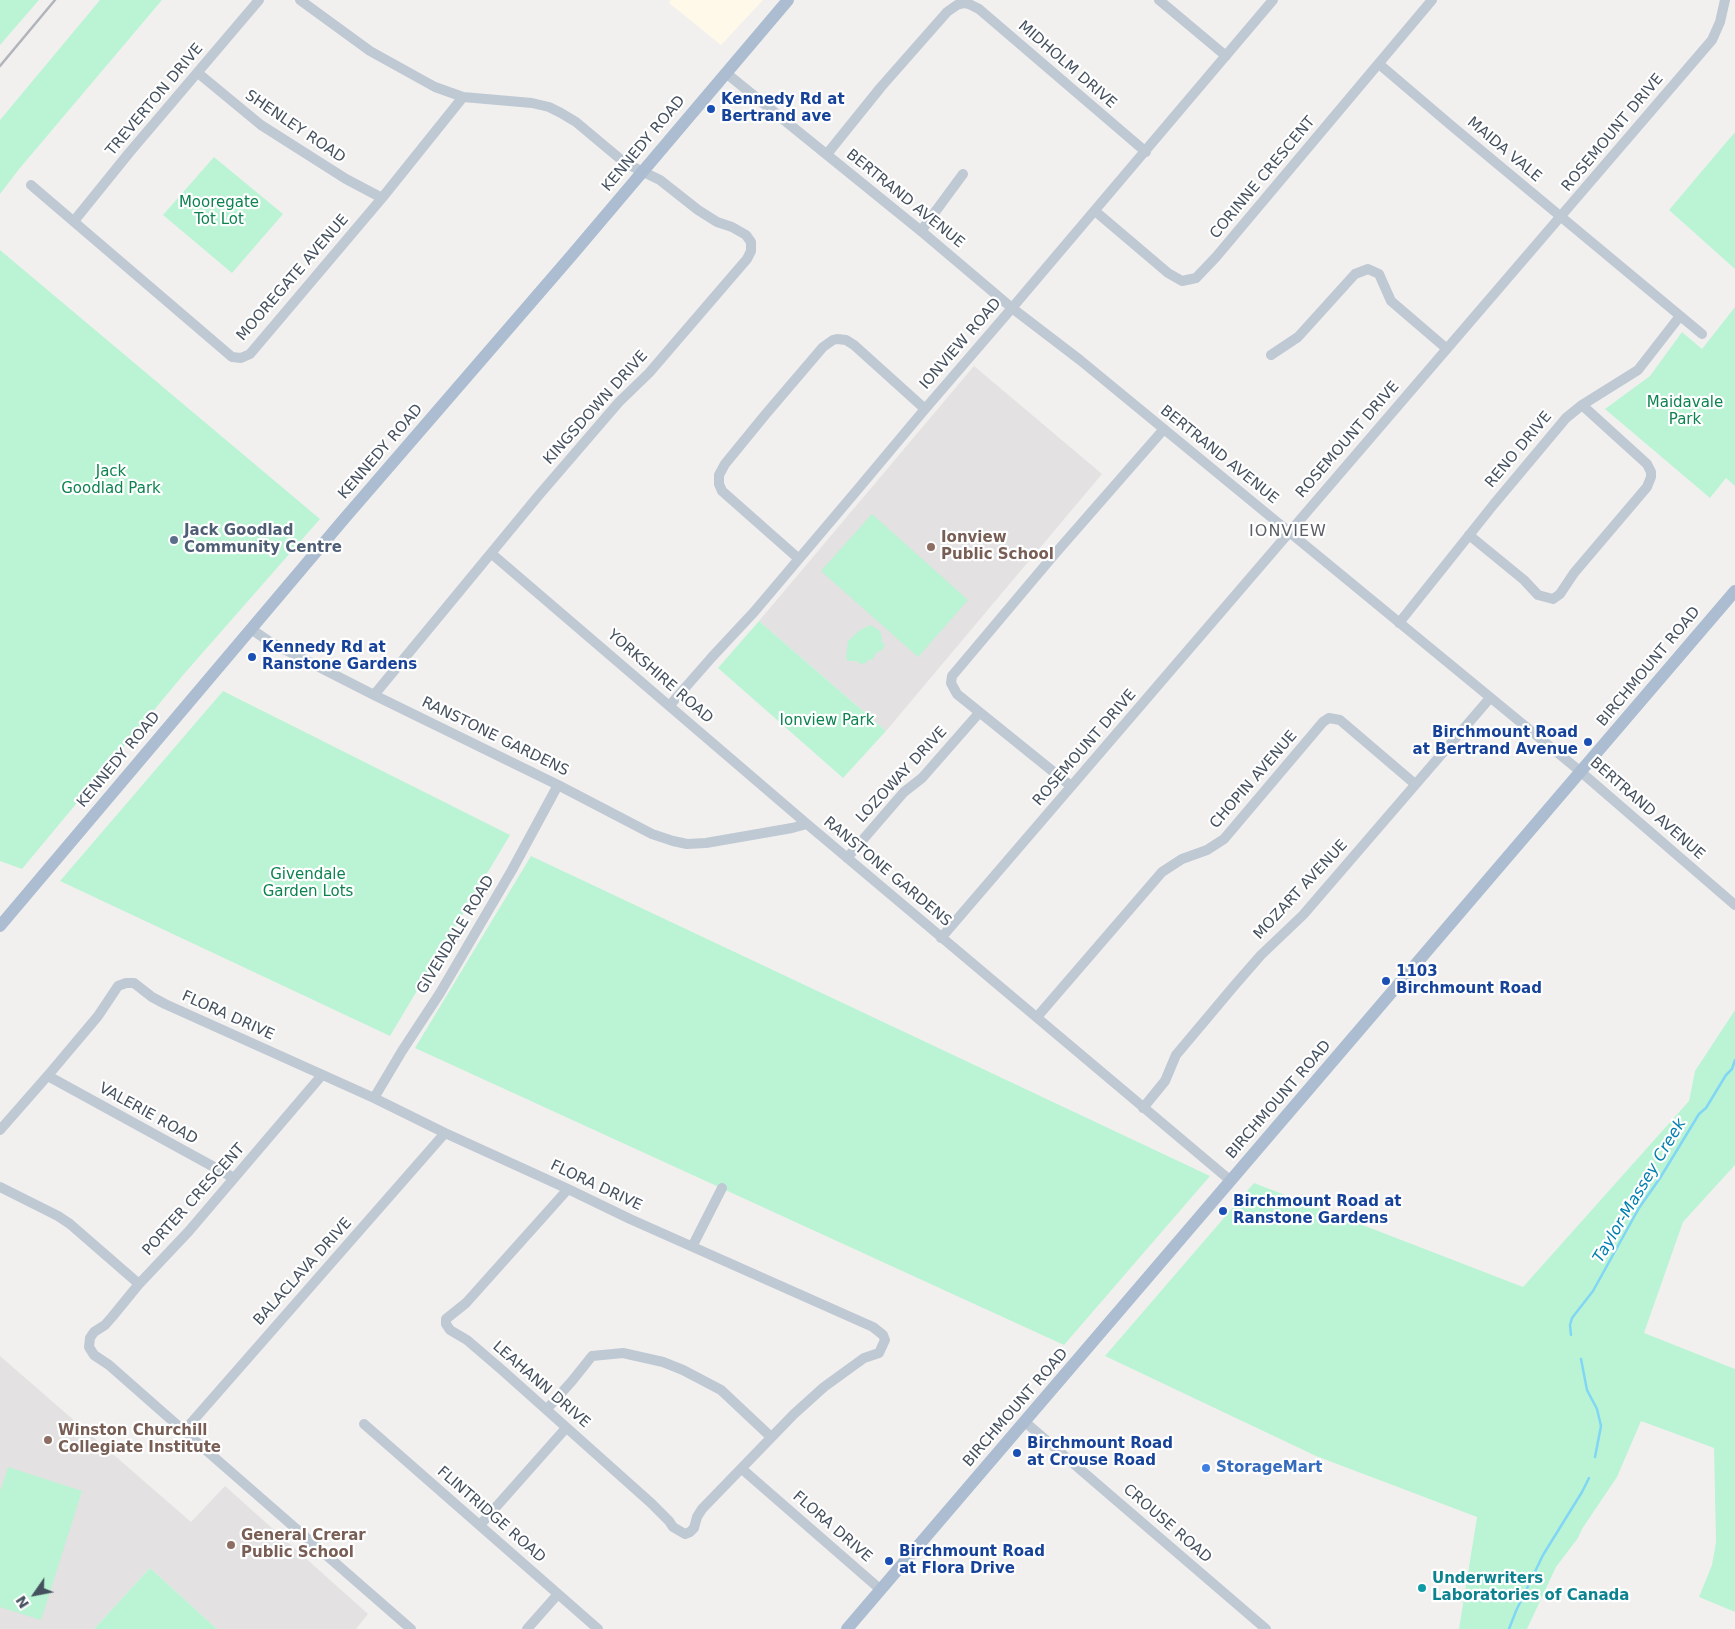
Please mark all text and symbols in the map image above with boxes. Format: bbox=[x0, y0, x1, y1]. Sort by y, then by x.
street label: MIDHOLM DRIVE bbox=[1014, 17, 1120, 113]
street label: TREVERTON DRIVE bbox=[103, 40, 207, 160]
street label: ROSEMOUNT DRIVE bbox=[1558, 70, 1668, 196]
street label: SHENLEY ROAD bbox=[241, 87, 349, 167]
place label: Kennedy Rd at Bertrand ave bbox=[721, 91, 845, 126]
street label: KENNEDY ROAD bbox=[599, 92, 689, 196]
marker: Kennedy Rd at Bertrand ave bbox=[705, 103, 717, 115]
street label: CORINNE CRESCENT bbox=[1207, 113, 1319, 243]
street label: MAIDA VALE bbox=[1463, 114, 1545, 186]
street label: BERTRAND AVENUE bbox=[842, 146, 968, 252]
park label: Mooregate Tot Lot bbox=[179, 194, 259, 229]
street label: MOOREGATE AVENUE bbox=[233, 211, 353, 345]
street label: IONVIEW ROAD bbox=[916, 295, 1006, 393]
street label: KINGSDOWN DRIVE bbox=[540, 347, 652, 469]
street label: ROSEMOUNT DRIVE bbox=[1293, 378, 1403, 502]
park label: Maidavale Park bbox=[1647, 394, 1723, 429]
street label: KENNEDY ROAD bbox=[335, 401, 427, 503]
street label: BERTRAND AVENUE bbox=[1156, 402, 1282, 508]
street label: RENO DRIVE bbox=[1482, 408, 1556, 492]
park label: Jack Goodlad Park bbox=[61, 463, 161, 498]
place label: Jack Goodlad Community Centre bbox=[184, 522, 342, 557]
district label: IONVIEW bbox=[1248, 522, 1328, 542]
place label: Ionview Public School bbox=[941, 529, 1054, 564]
marker: Jack Goodlad Community Centre bbox=[168, 534, 180, 546]
marker: Ionview Public School bbox=[925, 541, 937, 553]
street label: BIRCHMOUNT ROAD bbox=[1594, 603, 1704, 731]
street label: YORKSHIRE ROAD bbox=[604, 626, 716, 728]
place label: Kennedy Rd at Ranstone Gardens bbox=[262, 639, 417, 674]
marker: Kennedy Rd at Ranstone Gardens bbox=[246, 651, 258, 663]
street label: ROSEMOUNT DRIVE bbox=[1030, 686, 1140, 810]
street label: RANSTONE GARDENS bbox=[419, 694, 571, 780]
street label: KENNEDY ROAD bbox=[74, 708, 164, 812]
park label: Ionview Park bbox=[780, 712, 874, 730]
street label: LOZOWAY DRIVE bbox=[853, 723, 951, 827]
place label: Birchmount Road at Bertrand Avenue bbox=[1413, 724, 1578, 759]
street label: CHOPIN AVENUE bbox=[1207, 727, 1301, 833]
marker: Birchmount Road at Bertrand Avenue bbox=[1582, 736, 1594, 748]
street label: BERTRAND AVENUE bbox=[1586, 754, 1708, 864]
street label: RANSTONE GARDENS bbox=[819, 813, 955, 931]
street label: MOZART AVENUE bbox=[1250, 837, 1352, 943]
park label: Givendale Garden Lots bbox=[263, 866, 353, 901]
street label: GIVENDALE ROAD bbox=[414, 873, 498, 997]
place label: 1103 Birchmount Road bbox=[1396, 963, 1542, 998]
marker: 1103 Birchmount Road bbox=[1380, 975, 1392, 987]
street label: FLORA DRIVE bbox=[179, 988, 277, 1044]
street label: BIRCHMOUNT ROAD bbox=[1223, 1037, 1335, 1163]
street label: VALERIE ROAD bbox=[95, 1079, 201, 1149]
water label: Taylor-Massey Creek bbox=[1589, 1116, 1691, 1266]
street label: PORTER CRESCENT bbox=[139, 1140, 249, 1260]
street label: FLORA DRIVE bbox=[547, 1157, 645, 1215]
place label: Birchmount Road at Ranstone Gardens bbox=[1233, 1193, 1401, 1228]
marker: Birchmount Road at Ranstone Gardens bbox=[1217, 1205, 1229, 1217]
street label: BALACLAVA DRIVE bbox=[250, 1215, 356, 1329]
street label: LEAHANN DRIVE bbox=[489, 1338, 593, 1432]
street label: BIRCHMOUNT ROAD bbox=[960, 1345, 1072, 1471]
place label: Winston Churchill Collegiate Institute bbox=[58, 1422, 221, 1457]
marker: Winston Churchill Collegiate Institute bbox=[42, 1434, 54, 1446]
place label: Birchmount Road at Crouse Road bbox=[1027, 1435, 1173, 1470]
marker: Birchmount Road at Crouse Road bbox=[1011, 1447, 1023, 1459]
place label: StorageMart bbox=[1216, 1459, 1322, 1477]
marker: StorageMart bbox=[1200, 1462, 1212, 1474]
street label: FLINTRIDGE ROAD bbox=[433, 1463, 549, 1567]
street label: CROUSE ROAD bbox=[1119, 1481, 1215, 1567]
street label: FLORA DRIVE bbox=[789, 1488, 875, 1566]
place label: General Crerar Public School bbox=[241, 1527, 366, 1562]
marker: General Crerar Public School bbox=[225, 1539, 237, 1551]
place label: Birchmount Road at Flora Drive bbox=[899, 1543, 1045, 1578]
marker: Birchmount Road at Flora Drive bbox=[883, 1555, 895, 1567]
north arrow bbox=[10, 1569, 60, 1619]
place label: Underwriters Laboratories of Canada bbox=[1432, 1570, 1629, 1605]
marker: Underwriters Laboratories of Canada bbox=[1416, 1582, 1428, 1594]
text: N bbox=[13, 1593, 32, 1611]

